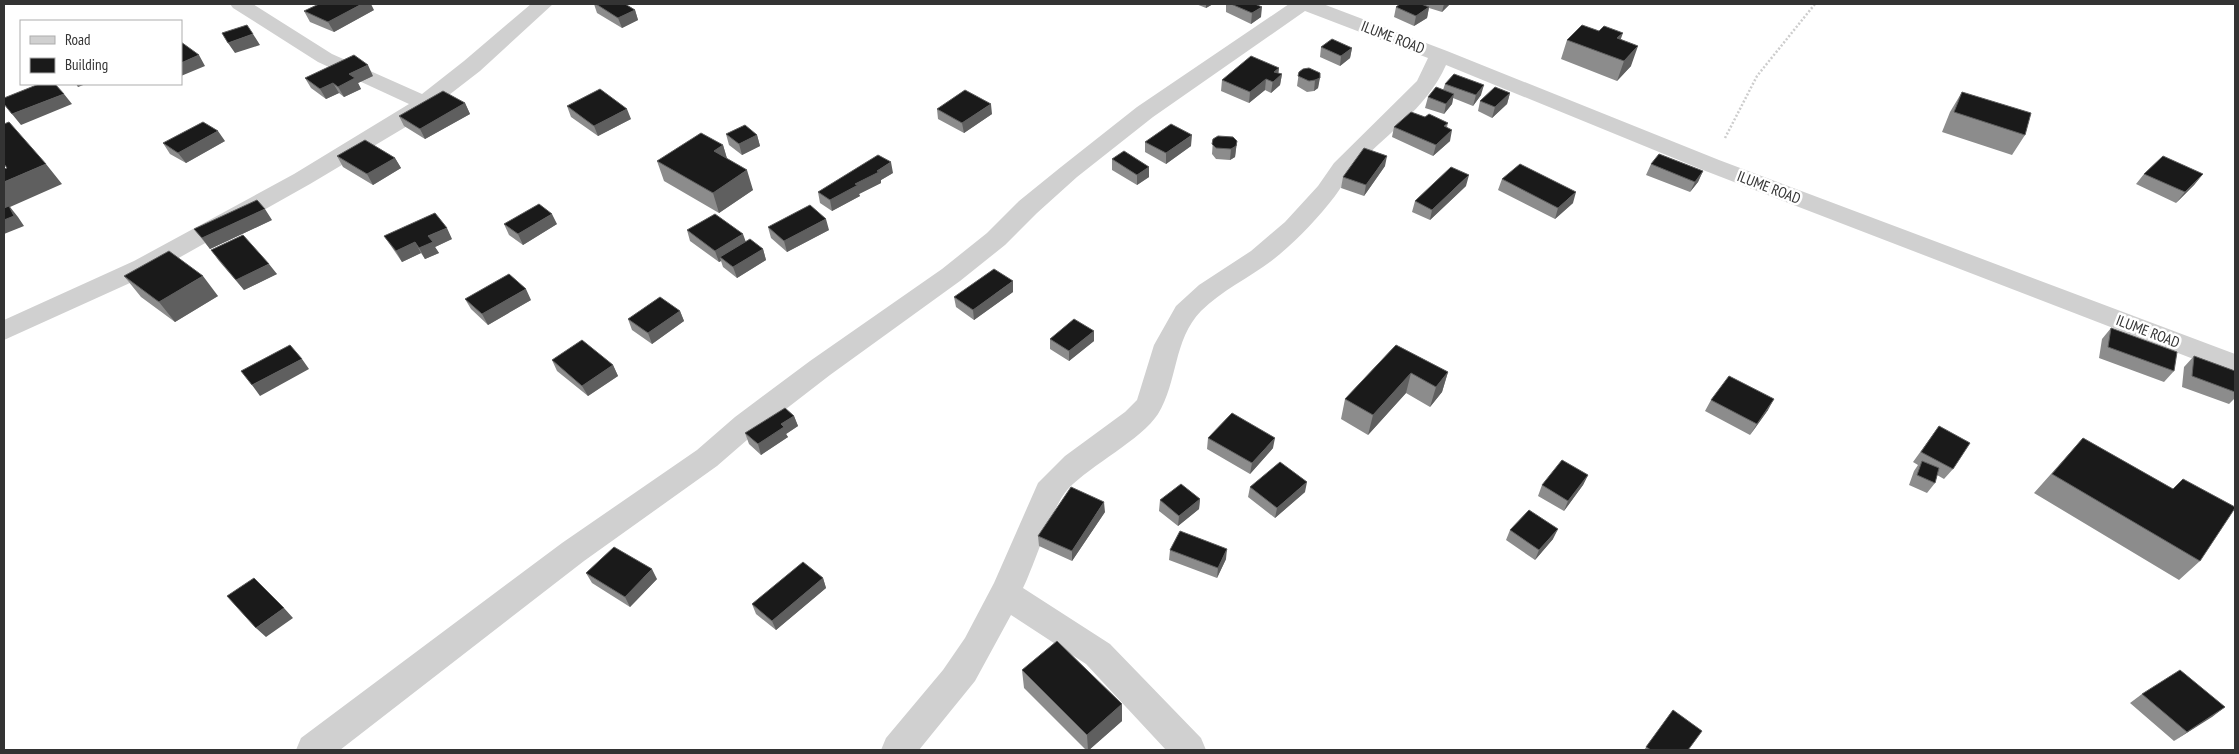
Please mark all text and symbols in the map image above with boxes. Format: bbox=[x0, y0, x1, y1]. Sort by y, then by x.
street label: ILUME ROAD bbox=[1359, 16, 1427, 58]
legend bbox=[20, 20, 182, 85]
text: Road bbox=[65, 30, 91, 49]
text: Building bbox=[65, 55, 108, 74]
street label: ILUME ROAD bbox=[1735, 166, 1803, 208]
street label: ILUME ROAD bbox=[2114, 310, 2182, 352]

